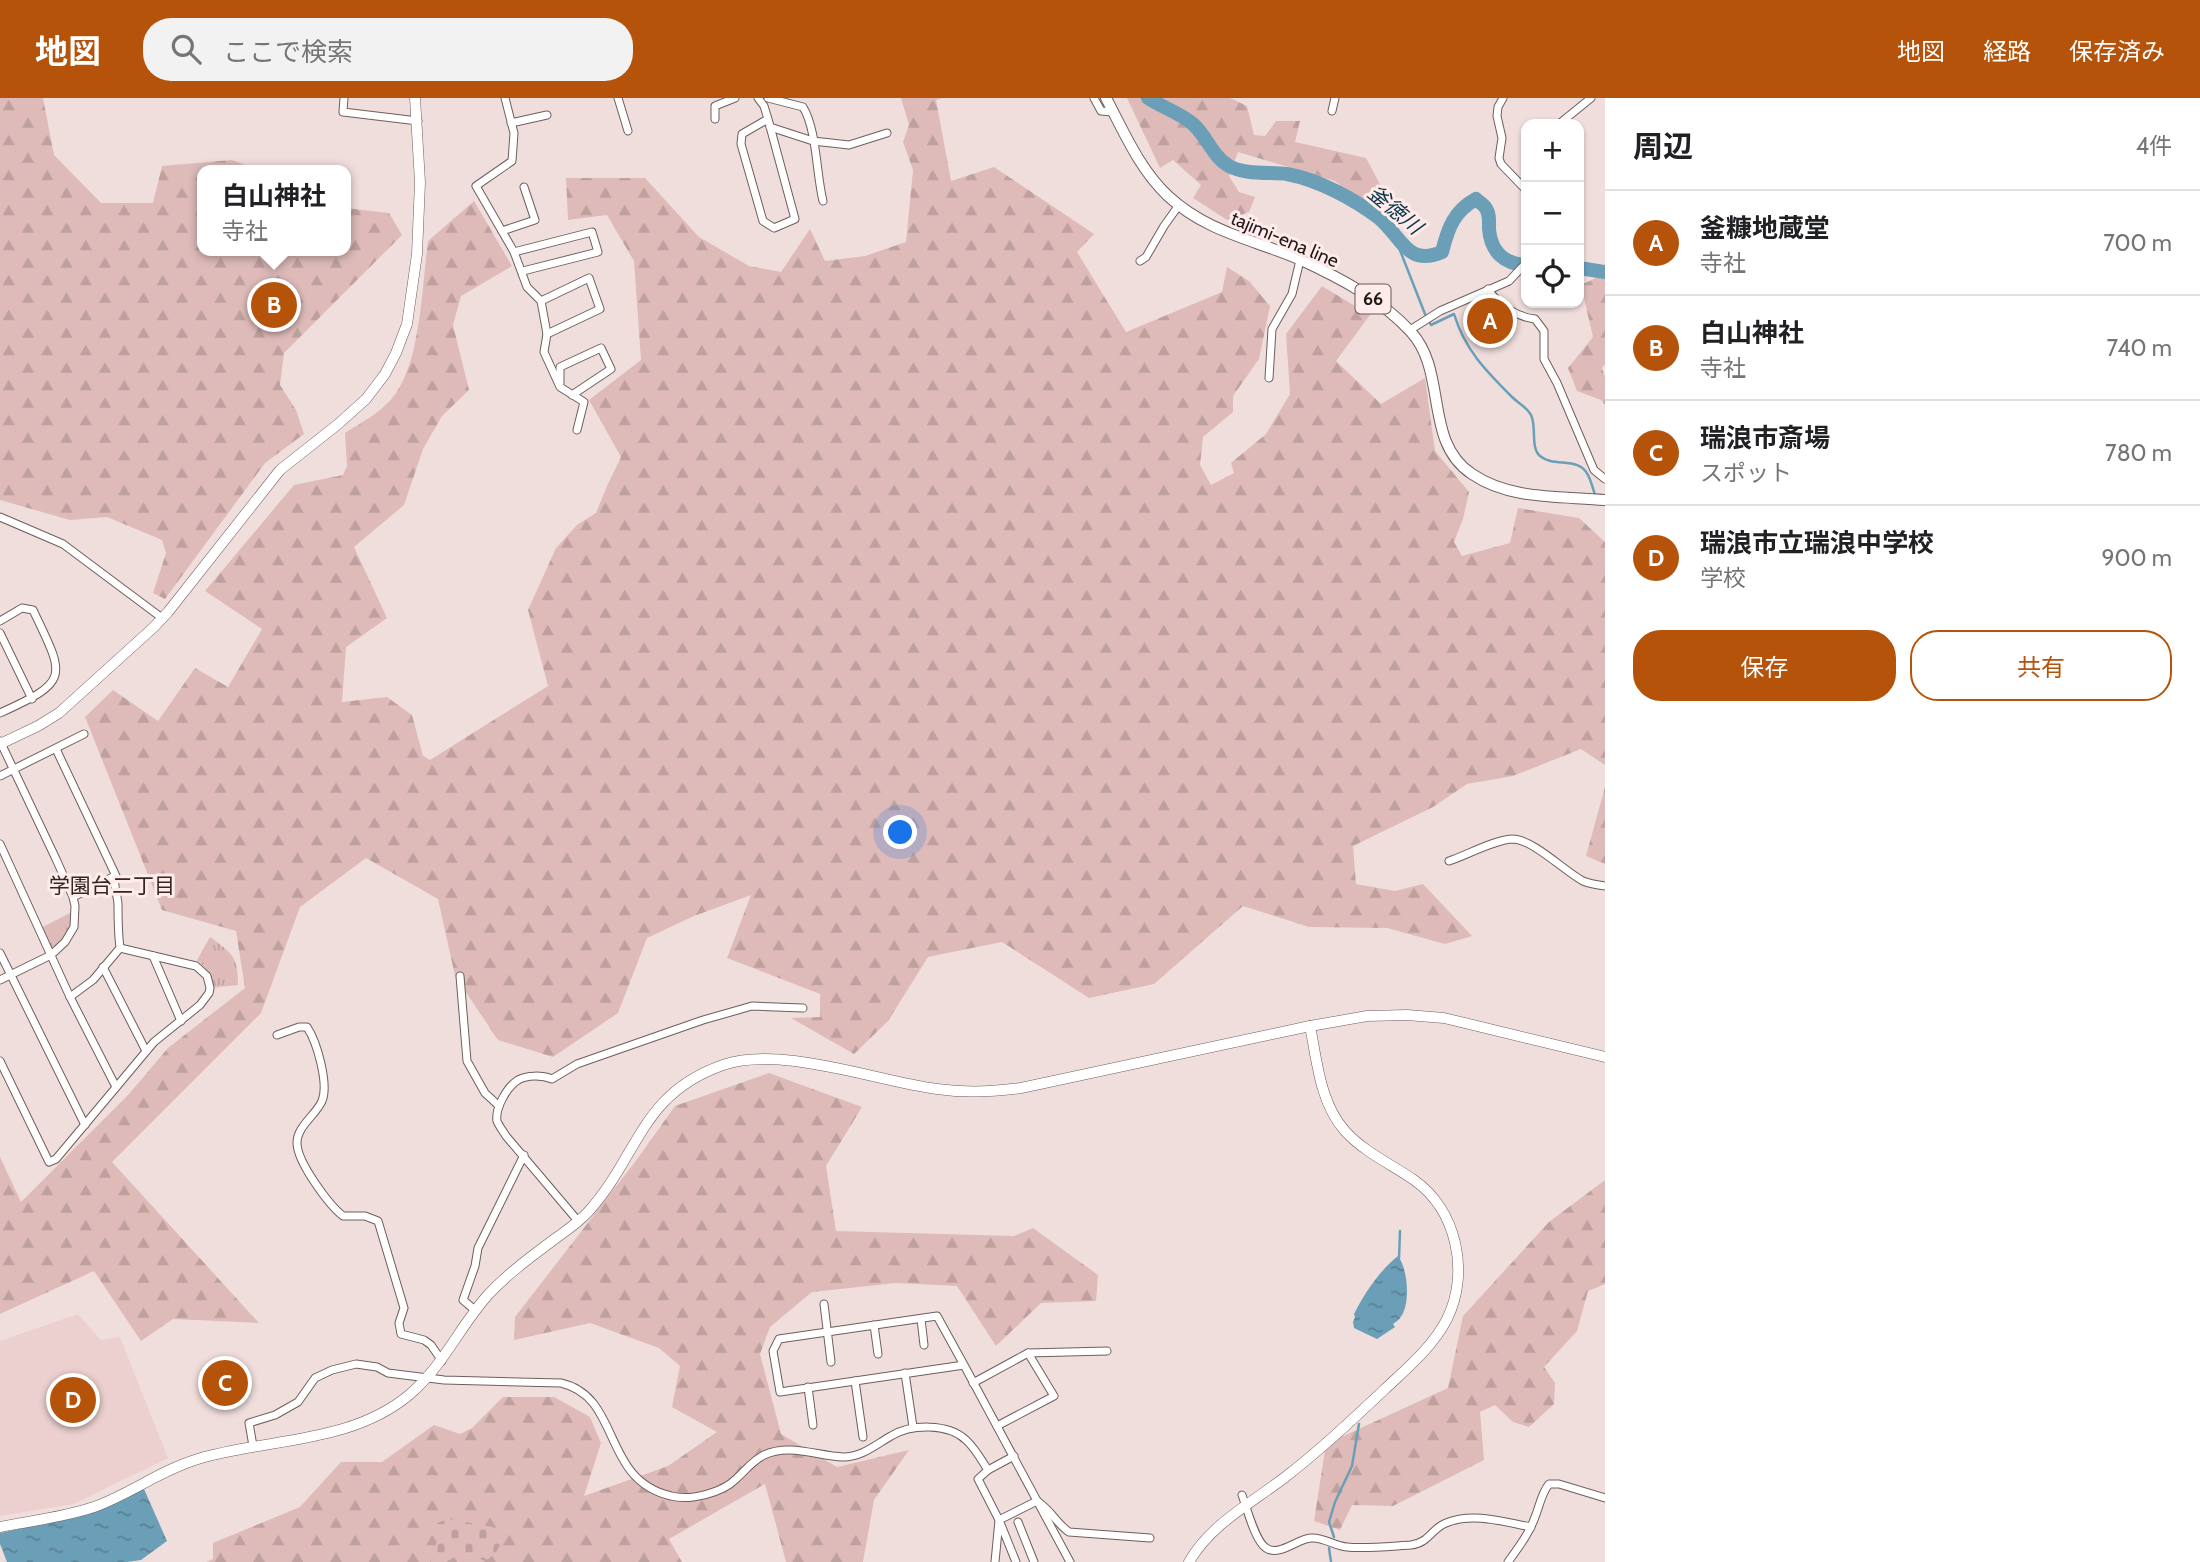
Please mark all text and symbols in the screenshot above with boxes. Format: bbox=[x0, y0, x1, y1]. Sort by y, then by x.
search box bbox=[143, 18, 633, 81]
icon: search bbox=[167, 30, 205, 68]
text: 地図 bbox=[35, 31, 101, 71]
text: ここで検索 bbox=[223, 36, 353, 68]
text: 地図 bbox=[1897, 37, 1945, 66]
text: 経路 bbox=[1983, 37, 2031, 66]
text: 保存済み bbox=[2069, 37, 2165, 66]
map controls bbox=[1521, 119, 1584, 308]
button: + bbox=[1521, 119, 1584, 182]
text: 周辺 bbox=[1633, 128, 1693, 165]
text: 4件 bbox=[2136, 132, 2172, 160]
popup bbox=[197, 165, 351, 256]
text: 白山神社 bbox=[222, 180, 326, 212]
water label: 釜徳川 bbox=[1363, 180, 1429, 241]
button: − bbox=[1521, 182, 1584, 245]
street label: tajimi-ena line bbox=[1227, 206, 1342, 273]
text: 釜糠地蔵堂 bbox=[1700, 212, 1830, 244]
text: 寺社 bbox=[222, 217, 268, 245]
text: A bbox=[1649, 229, 1663, 257]
text: 700 m bbox=[2103, 229, 2172, 257]
button: locate bbox=[1521, 245, 1584, 308]
text: 寺社 bbox=[1700, 249, 1746, 277]
pin: B bbox=[251, 279, 297, 331]
road number: 66 bbox=[1356, 284, 1390, 314]
pin: A bbox=[1467, 295, 1513, 347]
text: 白山神社 bbox=[1700, 317, 1804, 349]
text: B bbox=[1649, 334, 1663, 362]
text: 740 m bbox=[2107, 334, 2172, 362]
text: 寺社 bbox=[1700, 354, 1746, 382]
text: 瑞浪市斎場 bbox=[1700, 422, 1830, 454]
text: C bbox=[1649, 439, 1663, 467]
text: 780 m bbox=[2105, 439, 2172, 467]
text: スポット bbox=[1700, 459, 1792, 487]
text: 瑞浪市立瑞浪中学校 bbox=[1700, 527, 1934, 559]
text: D bbox=[1648, 544, 1664, 572]
text: 900 m bbox=[2101, 544, 2172, 572]
text: 学校 bbox=[1700, 564, 1746, 592]
button: 保存 bbox=[1633, 630, 1896, 701]
button: 共有 bbox=[1910, 630, 2172, 701]
your location bbox=[883, 815, 917, 849]
district label: 学園台二丁目 bbox=[49, 873, 175, 898]
pin: C bbox=[202, 1357, 248, 1409]
pin: D bbox=[50, 1374, 96, 1426]

